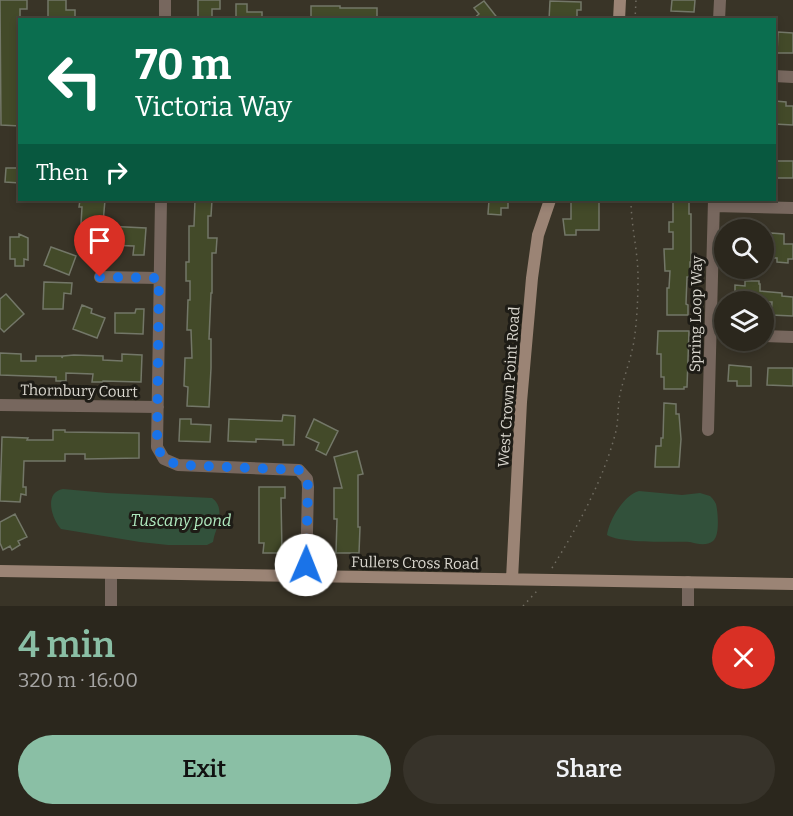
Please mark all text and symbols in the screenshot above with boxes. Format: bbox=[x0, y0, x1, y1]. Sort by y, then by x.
text: 70 m bbox=[135, 40, 231, 90]
icon: left bbox=[36, 42, 114, 120]
text: Victoria Way bbox=[135, 91, 292, 123]
icon: right bbox=[100, 156, 133, 189]
text: Then bbox=[36, 159, 88, 186]
pin bbox=[74, 215, 125, 277]
map controls bbox=[714, 219, 774, 351]
button: search bbox=[714, 219, 774, 279]
icon: arrive bbox=[83, 224, 116, 257]
street label: Spring Loop Way bbox=[686, 256, 706, 372]
button: layers bbox=[714, 291, 774, 351]
street label: West Crown Point Road bbox=[494, 306, 524, 468]
street label: Thornbury Court bbox=[20, 381, 138, 401]
water label: Tuscany pond bbox=[131, 511, 231, 530]
position arrow bbox=[274, 533, 338, 597]
street label: Fullers Cross Road bbox=[351, 553, 479, 573]
text: 4 min bbox=[18, 623, 115, 667]
button: close bbox=[712, 626, 775, 689]
text: 320 m · 16:00 bbox=[18, 668, 138, 692]
button: Exit bbox=[18, 735, 391, 804]
button: Share bbox=[403, 735, 775, 804]

